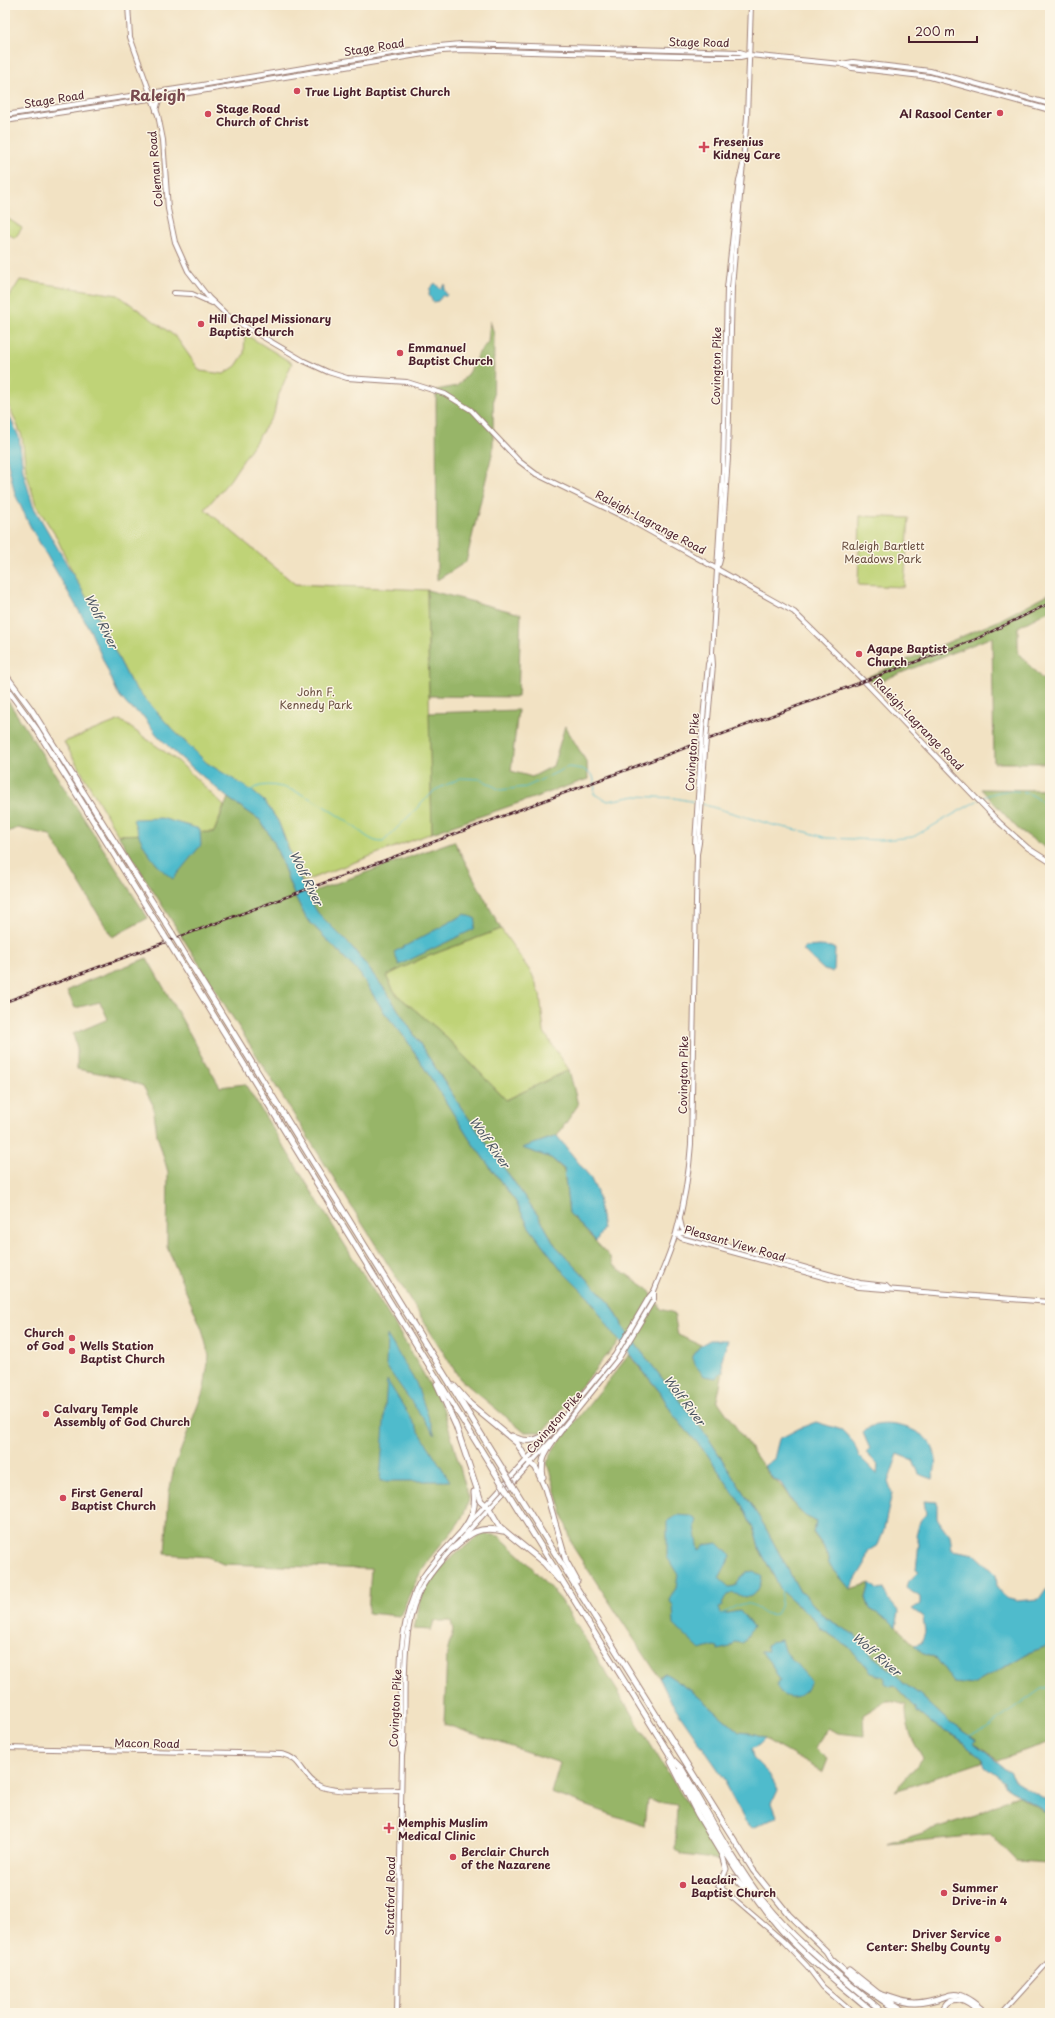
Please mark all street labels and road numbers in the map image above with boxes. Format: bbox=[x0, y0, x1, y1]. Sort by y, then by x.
street label: Stage Road bbox=[668, 33, 730, 51]
street label: Stage Road bbox=[343, 34, 405, 60]
street label: Stage Road bbox=[23, 86, 85, 112]
street label: Coleman Road bbox=[143, 130, 167, 208]
street label: Covington Pike bbox=[707, 326, 725, 405]
street label: Raleigh-Lagrange Road bbox=[593, 486, 709, 558]
street label: Raleigh-Lagrange Road bbox=[870, 674, 968, 774]
street label: Covington Pike bbox=[681, 712, 703, 792]
street label: Covington Pike bbox=[674, 1035, 692, 1114]
street label: Pleasant View Road bbox=[682, 1220, 788, 1266]
street label: Covington Pike bbox=[522, 1387, 586, 1457]
street label: Covington Pike bbox=[384, 1668, 406, 1748]
street label: Macon Road bbox=[114, 1734, 180, 1752]
street label: Stratford Road bbox=[381, 1856, 399, 1936]

